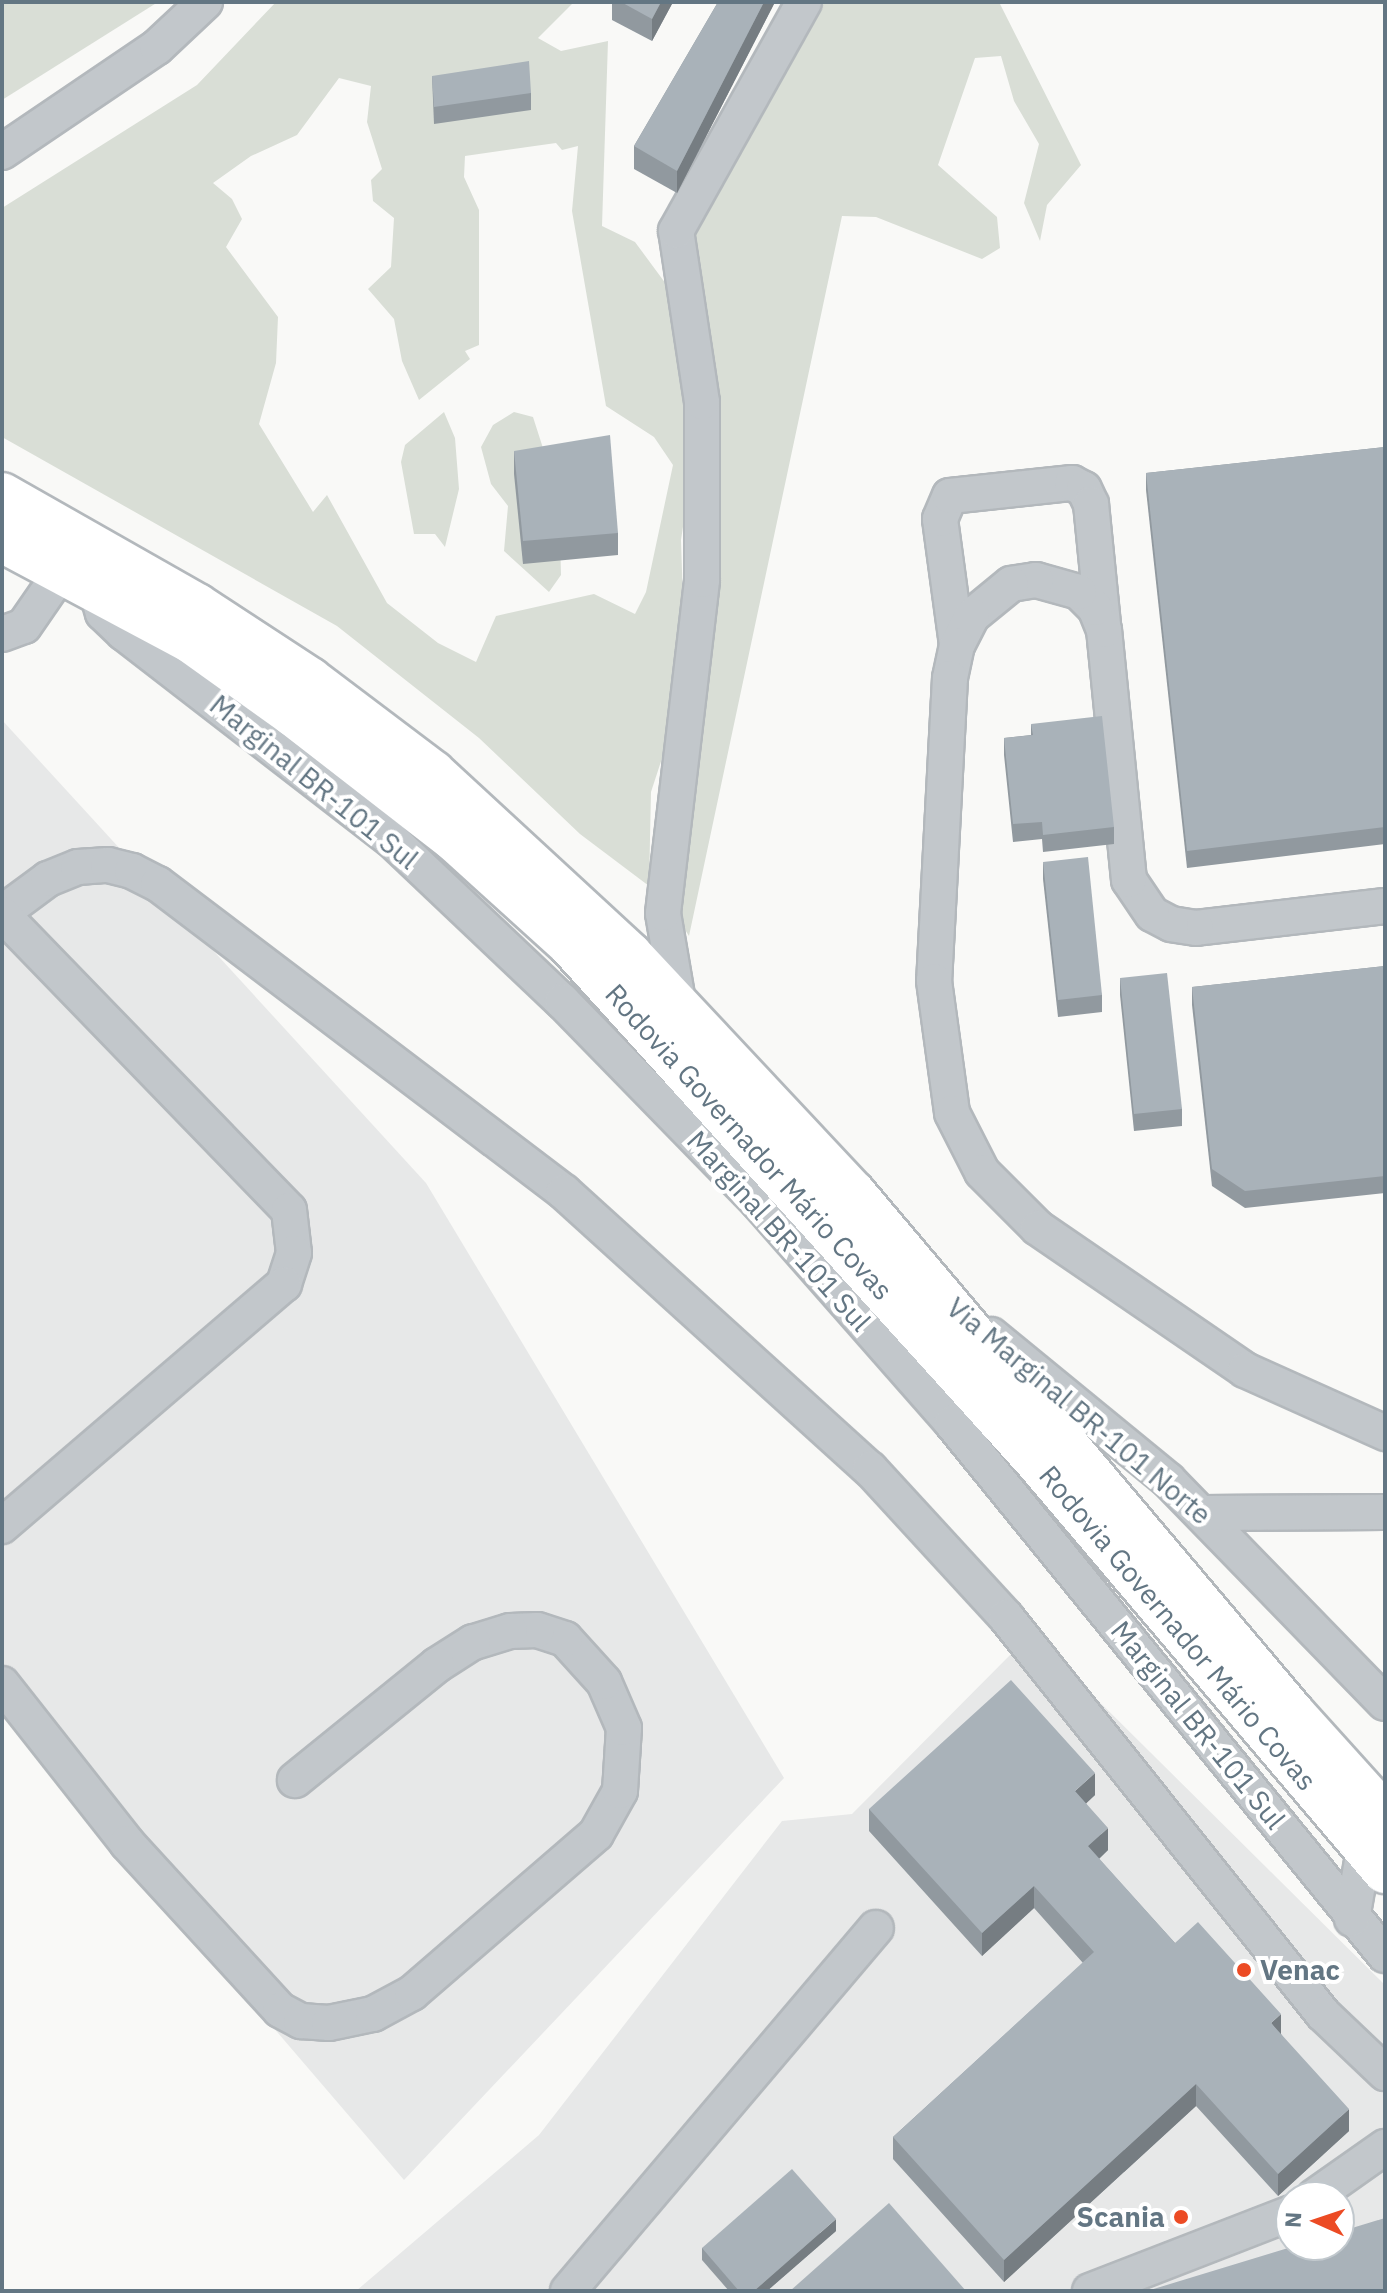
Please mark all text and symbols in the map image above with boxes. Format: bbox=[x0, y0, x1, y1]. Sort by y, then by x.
street label: Marginal BR-101 Sul bbox=[203, 688, 425, 876]
street label: Rodovia Governador Mário Covas bbox=[598, 977, 900, 1307]
street label: Marginal BR-101 Sul bbox=[680, 1124, 878, 1338]
street label: Via Marginal BR-101 Norte bbox=[940, 1291, 1218, 1531]
street label: Rodovia Governador Mário Covas bbox=[1032, 1459, 1324, 1797]
street label: Marginal BR-101 Sul bbox=[1104, 1614, 1292, 1836]
place label: Venac bbox=[1260, 1953, 1340, 1987]
marker: Venac bbox=[1235, 1961, 1253, 1979]
north arrow bbox=[1275, 2181, 1355, 2261]
place label: Scania bbox=[1076, 2200, 1165, 2234]
marker: Scania bbox=[1172, 2208, 1190, 2226]
text: N bbox=[1278, 2211, 1307, 2229]

